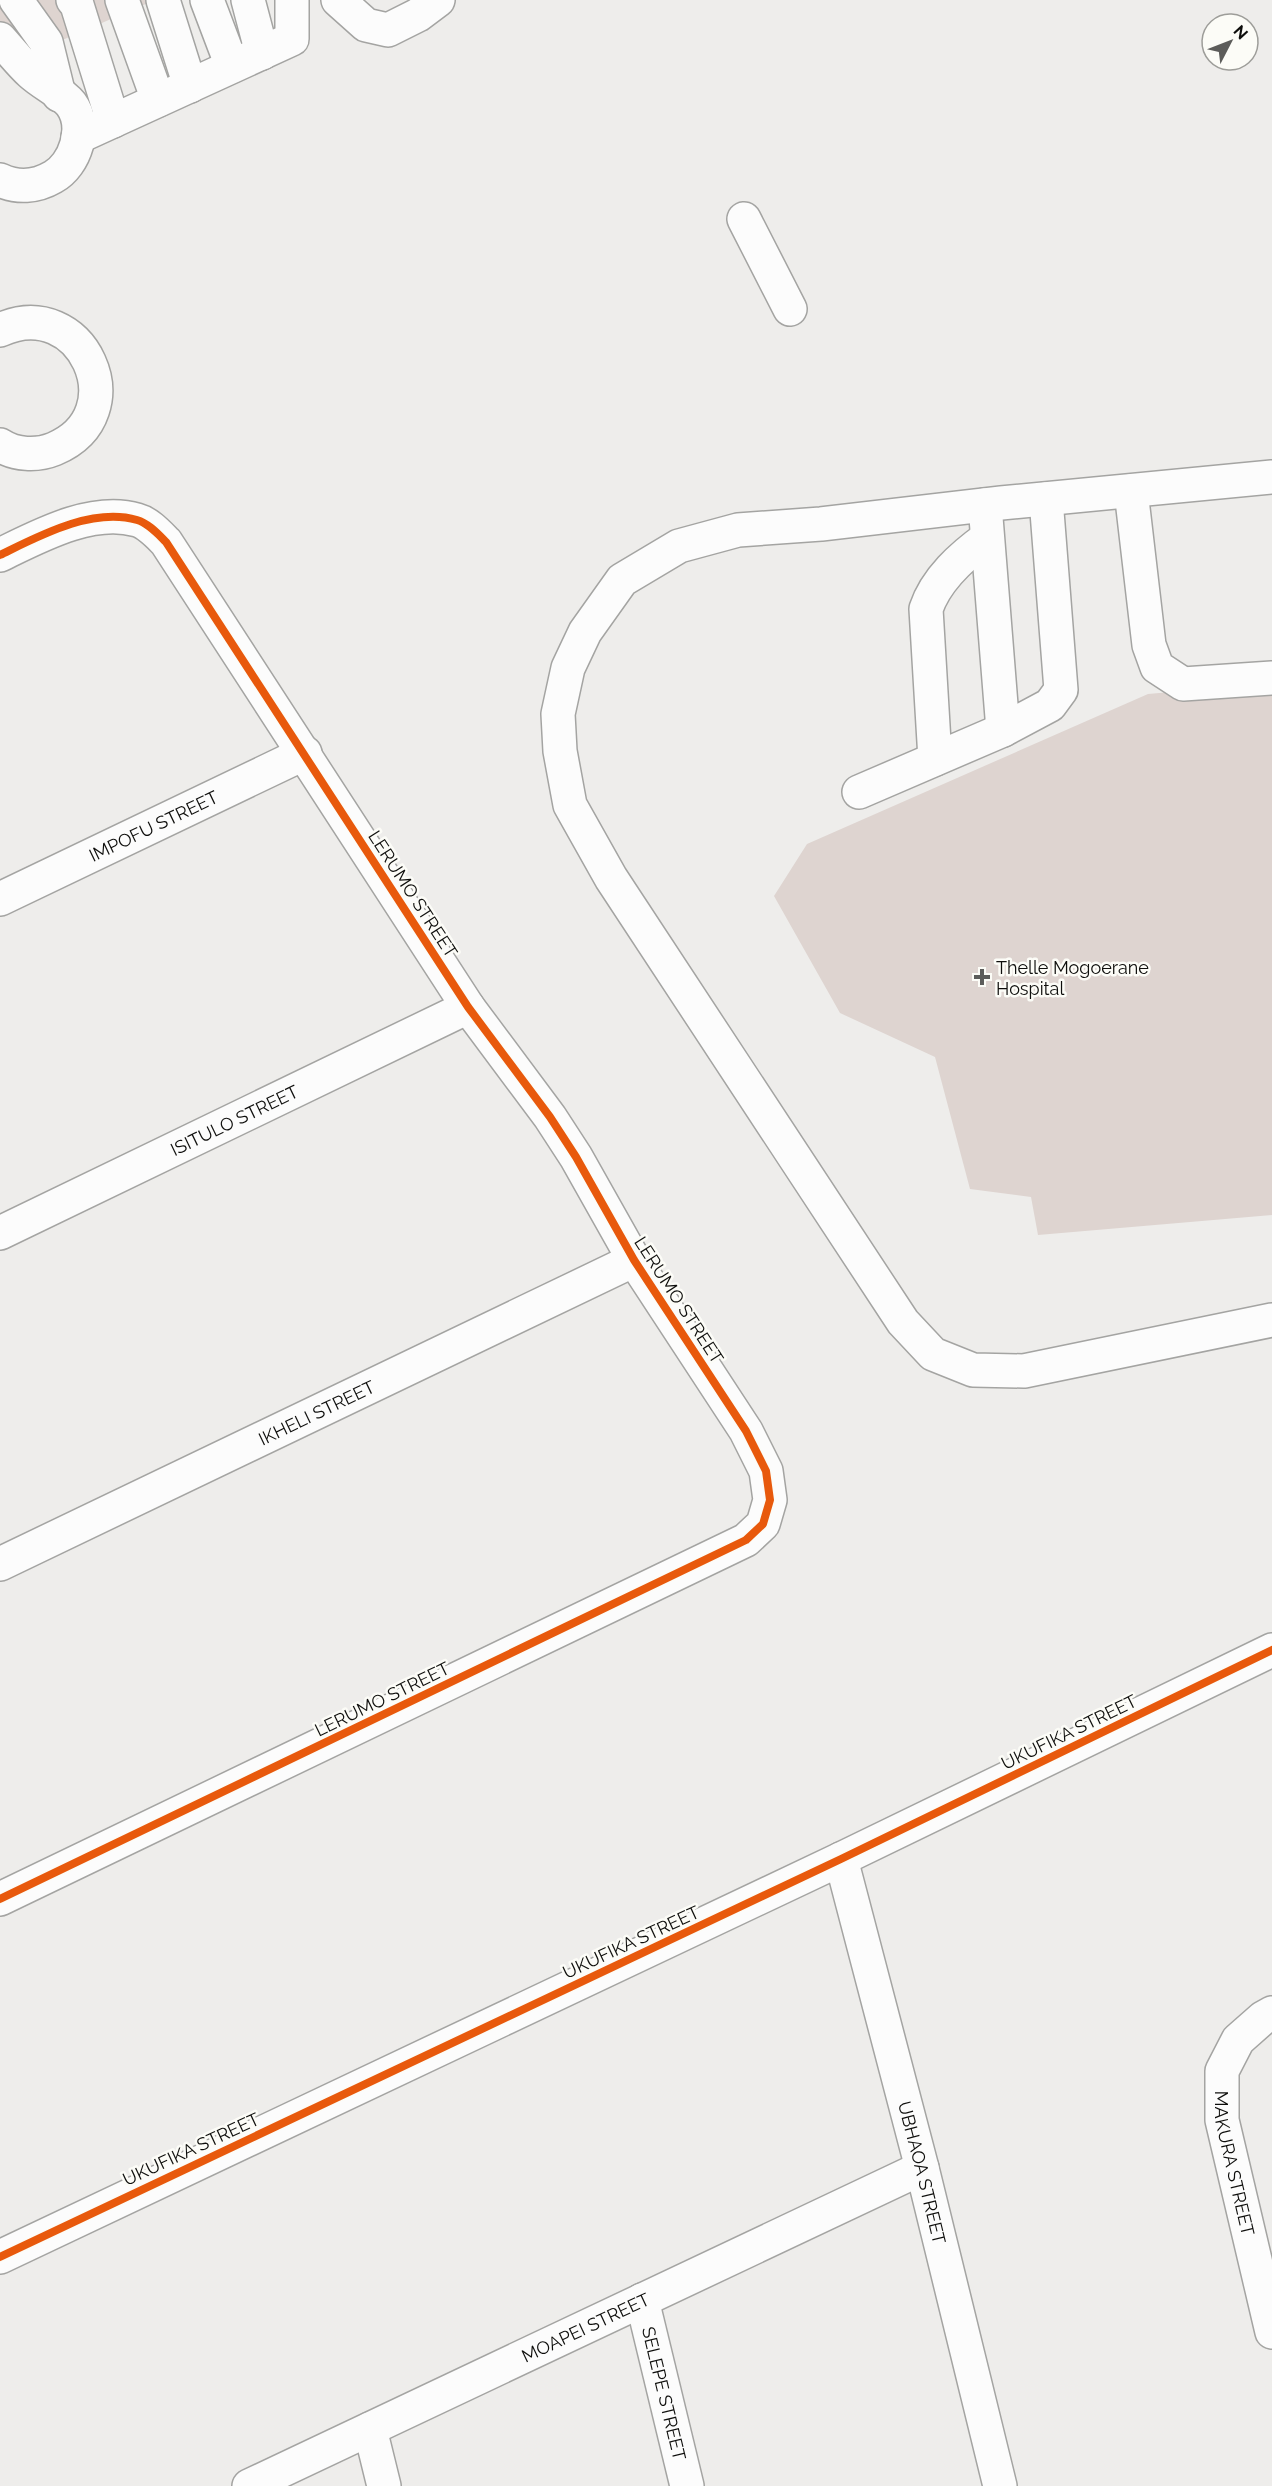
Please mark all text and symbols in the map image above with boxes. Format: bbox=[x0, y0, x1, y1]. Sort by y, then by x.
north arrow bbox=[1200, 12, 1260, 72]
text: N bbox=[1230, 21, 1252, 43]
street label: IMPOFU STREET bbox=[85, 786, 221, 865]
street label: LERUMO STREET bbox=[364, 827, 462, 961]
place label: Thelle Mogoerane Hospital bbox=[996, 957, 1149, 999]
marker: Thelle Mogoerane Hospital bbox=[973, 968, 991, 986]
street label: ISITULO STREET bbox=[167, 1080, 301, 1160]
street label: LERUMO STREET bbox=[630, 1233, 728, 1367]
street label: IKHELI STREET bbox=[255, 1375, 378, 1449]
street label: LERUMO STREET bbox=[311, 1657, 453, 1741]
street label: UKUFIKA STREET bbox=[998, 1690, 1140, 1774]
street label: UKUFIKA STREET bbox=[559, 1901, 703, 1983]
street label: MAKURA STREET bbox=[1211, 2091, 1259, 2238]
street label: UBHAOA STREET bbox=[894, 2099, 951, 2246]
street label: UKUFIKA STREET bbox=[119, 2108, 263, 2190]
street label: MOAPEI STREET bbox=[518, 2288, 653, 2366]
street label: SELEPE STREET bbox=[638, 2324, 691, 2462]

